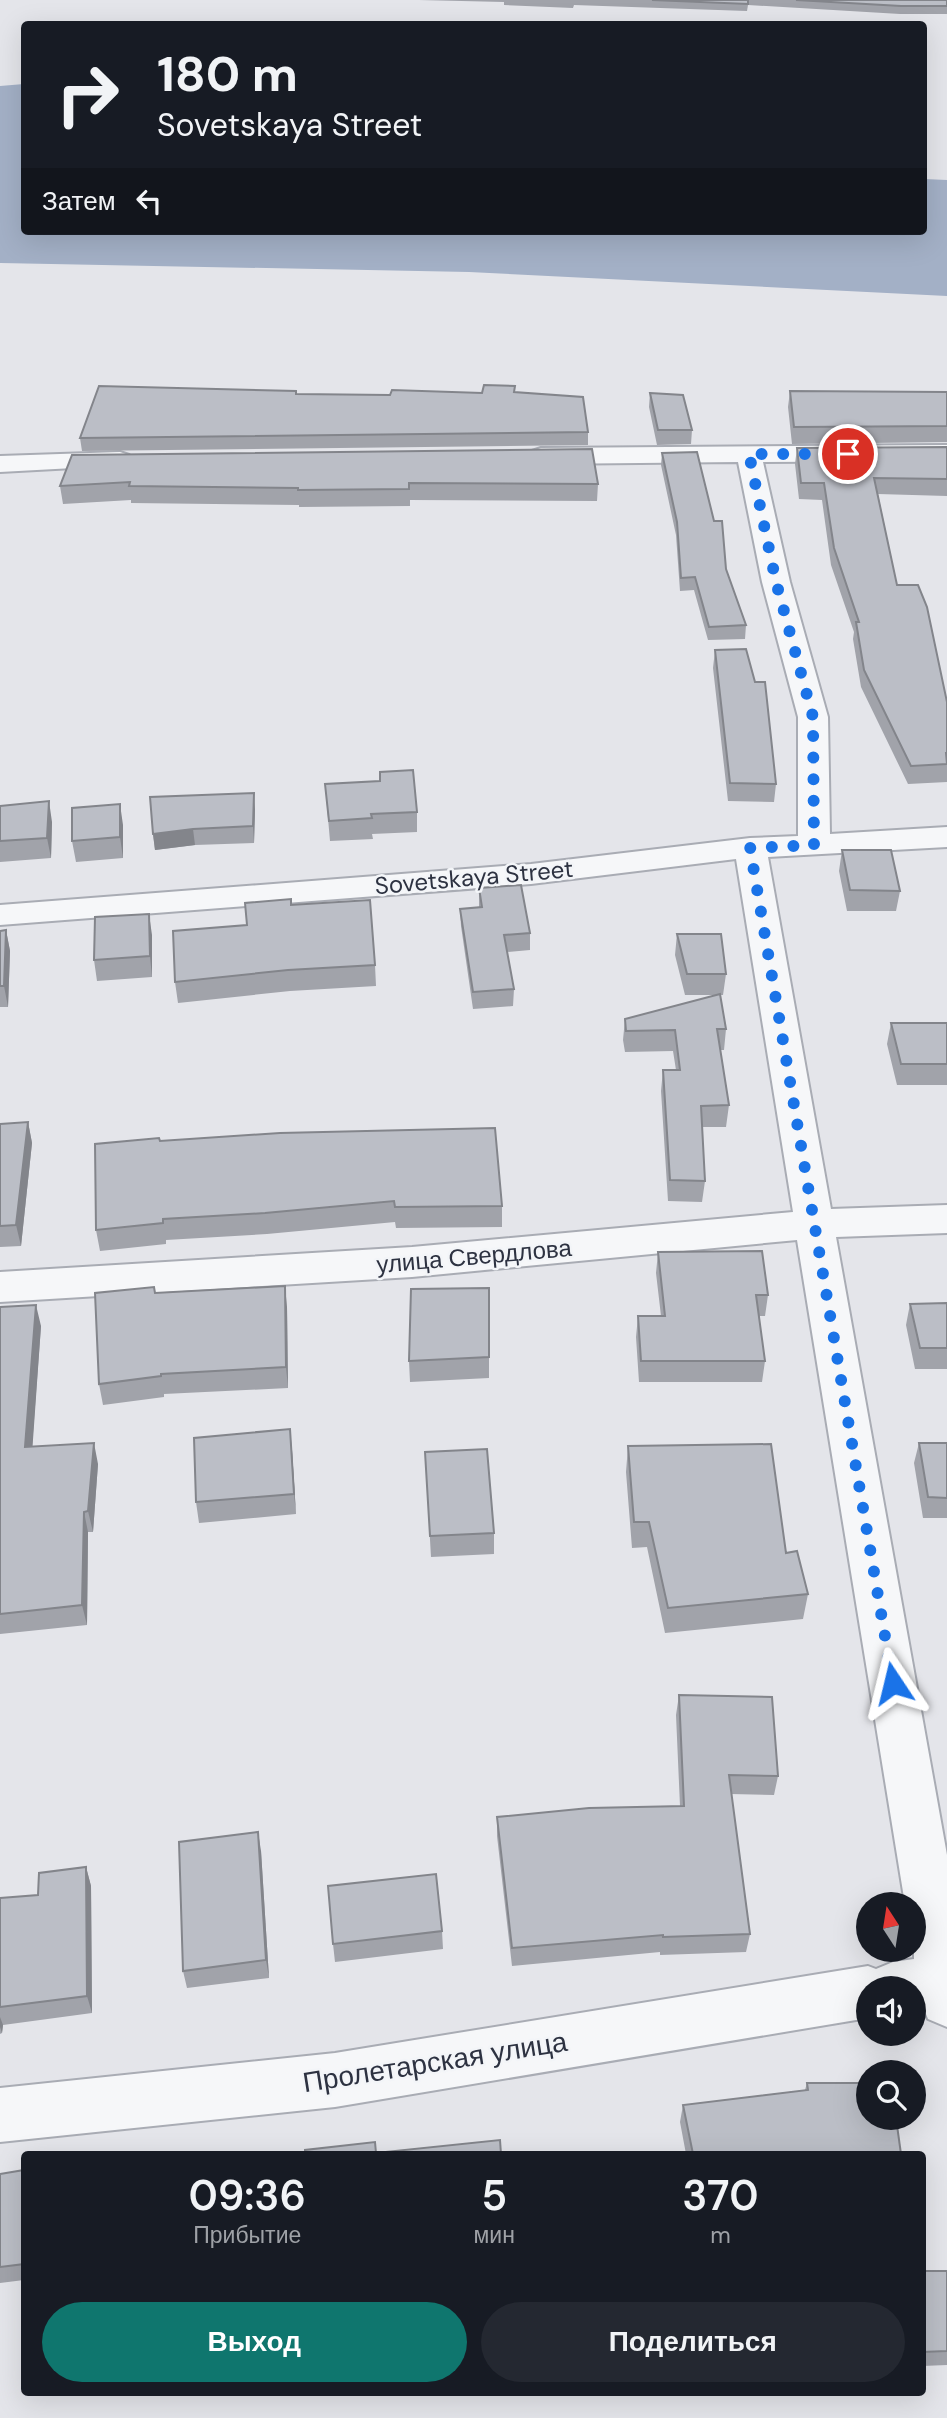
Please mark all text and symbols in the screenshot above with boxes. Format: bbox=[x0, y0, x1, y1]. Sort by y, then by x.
text: 180 m bbox=[157, 42, 298, 106]
icon: right bbox=[42, 49, 133, 140]
text: Sovetskaya Street bbox=[157, 104, 422, 146]
icon: left bbox=[130, 182, 168, 220]
text: Затем bbox=[42, 184, 116, 218]
pin bbox=[818, 424, 878, 484]
icon: arrive bbox=[829, 435, 867, 473]
street label: Sovetskaya Street bbox=[374, 853, 574, 901]
street label: улица Свердлова bbox=[375, 1232, 574, 1280]
position arrow bbox=[856, 1646, 930, 1720]
north arrow bbox=[856, 1892, 926, 1962]
map controls bbox=[856, 1892, 926, 2130]
button: sound bbox=[856, 1976, 926, 2046]
street label: Пролетарская улица bbox=[300, 2023, 570, 2101]
button: search bbox=[856, 2060, 926, 2130]
text: 09:36 bbox=[188, 2168, 306, 2223]
text: 5 bbox=[481, 2168, 507, 2223]
text: 370 bbox=[682, 2168, 759, 2223]
text: Прибытие bbox=[193, 2220, 301, 2250]
text: мин bbox=[474, 2220, 515, 2250]
text: m bbox=[710, 2220, 731, 2250]
button: Выход bbox=[42, 2302, 467, 2382]
button: Поделиться bbox=[481, 2302, 905, 2382]

